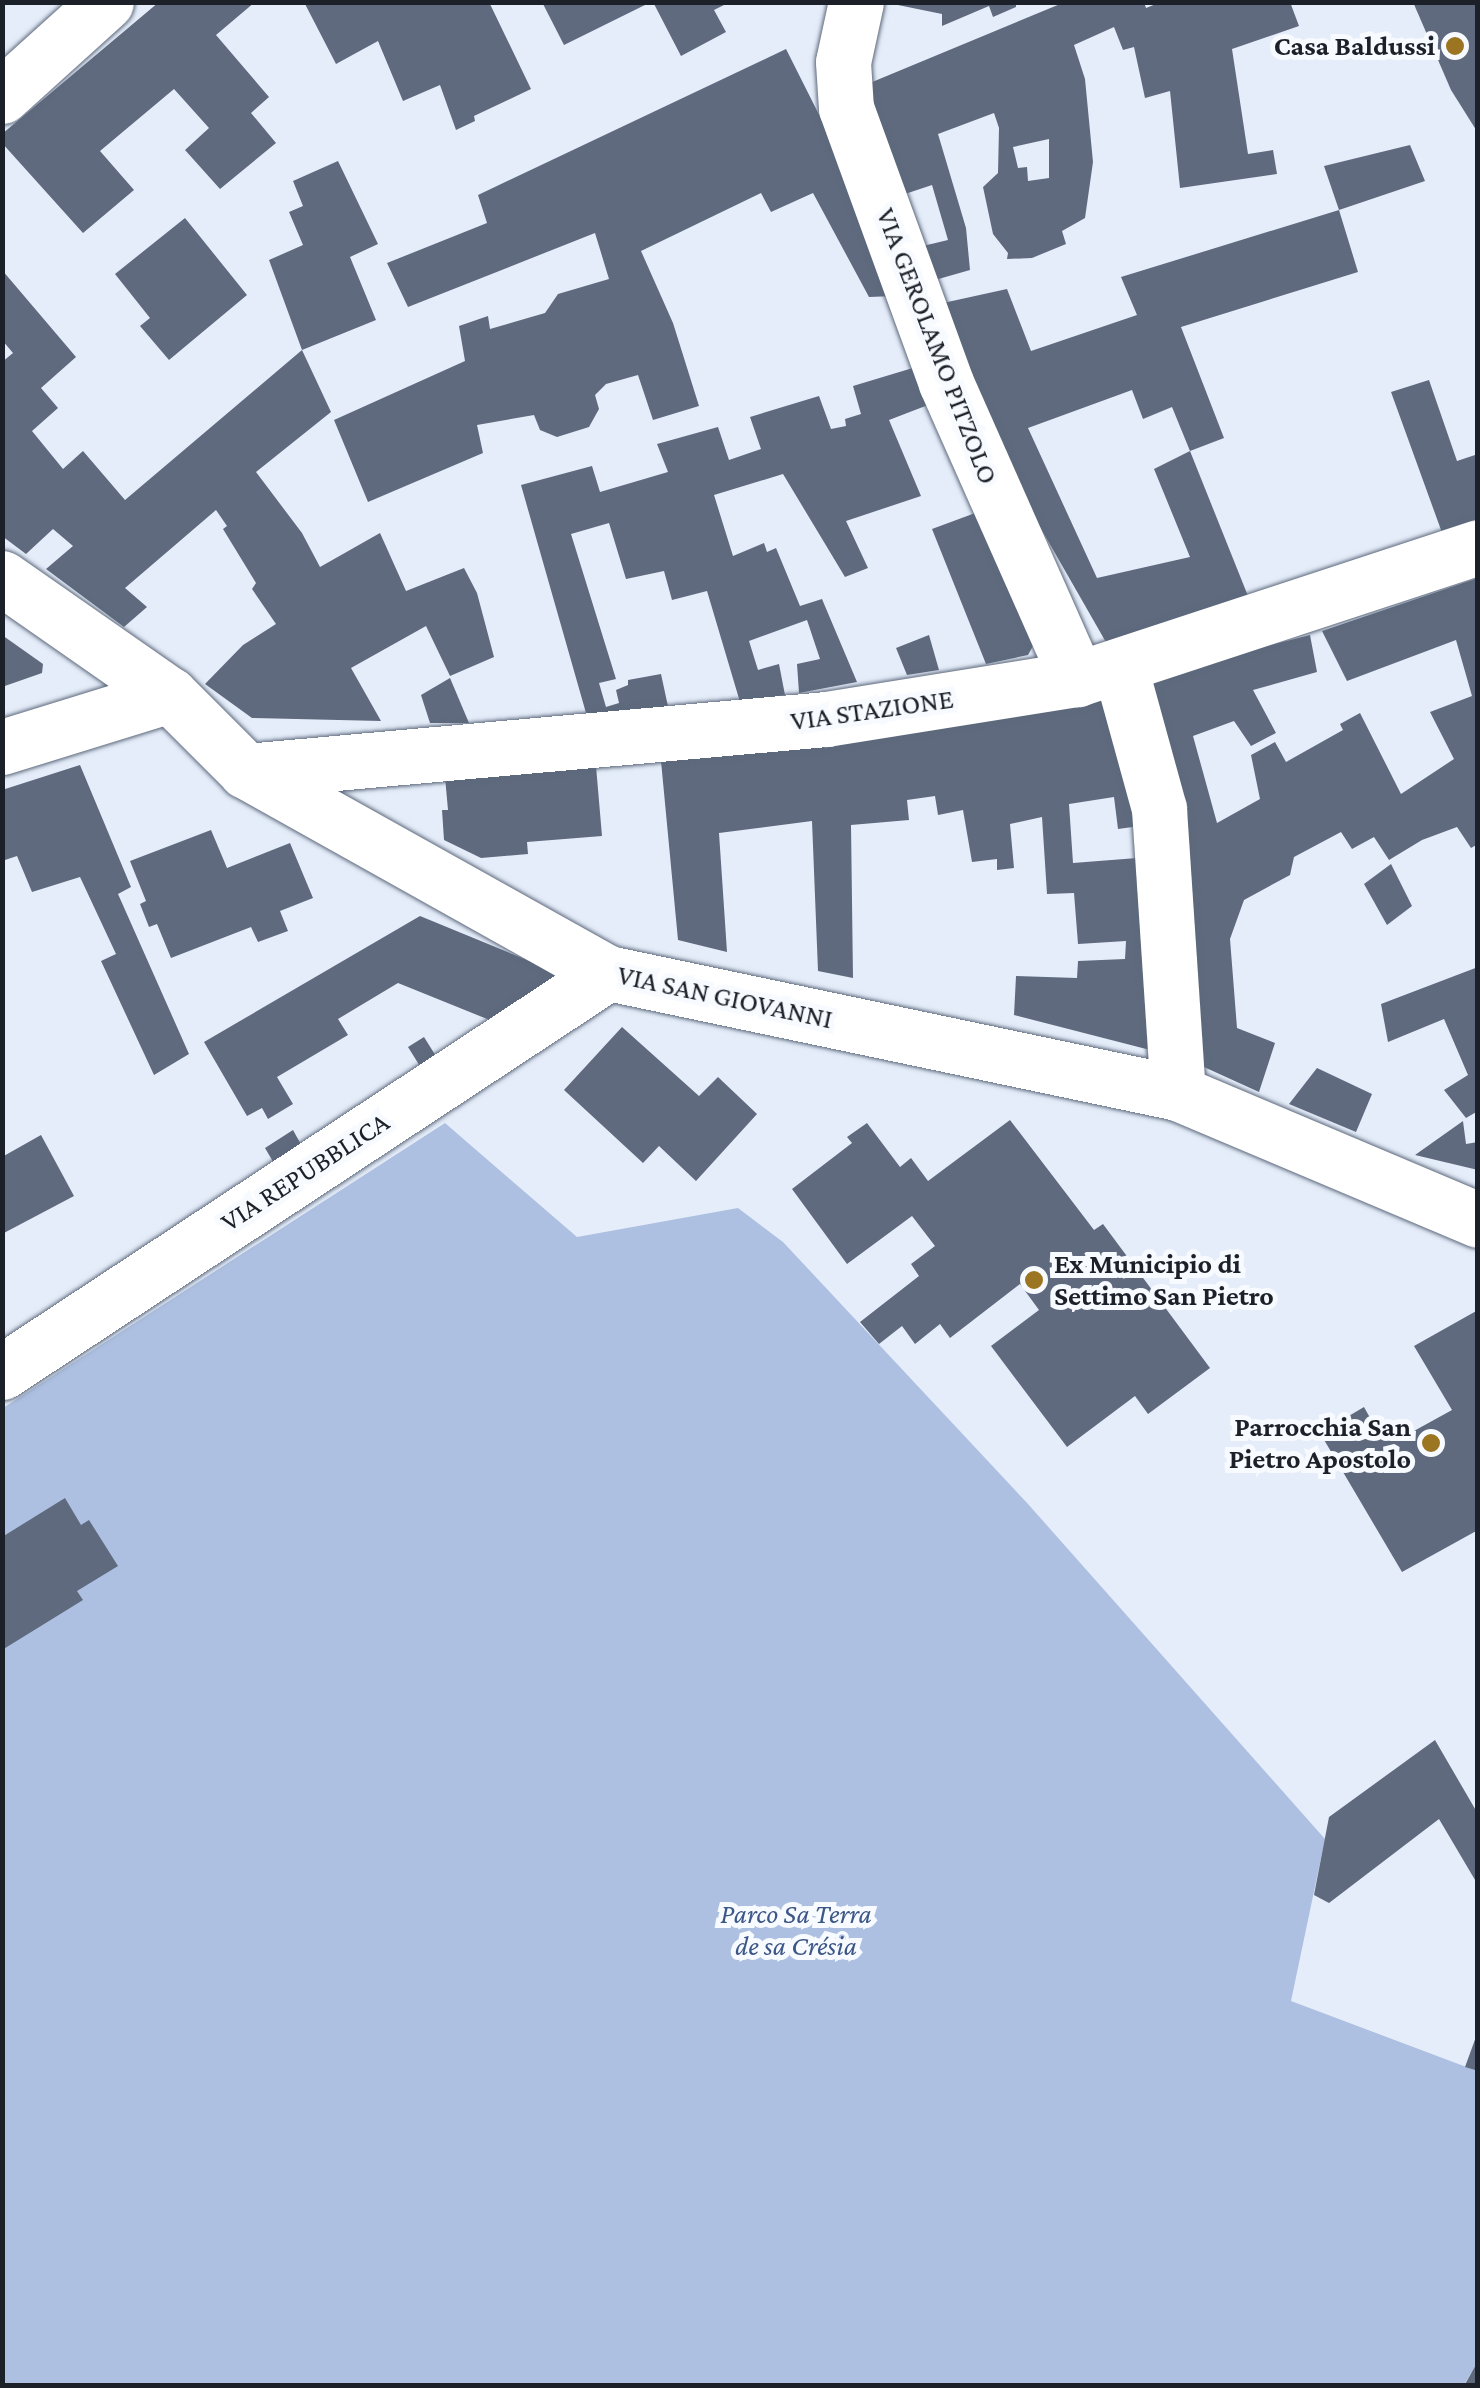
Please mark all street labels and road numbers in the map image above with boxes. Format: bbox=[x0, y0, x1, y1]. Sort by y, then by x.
street label: VIA GEROLAMO PITZOLO bbox=[869, 203, 1005, 489]
street label: VIA STAZIONE bbox=[788, 682, 956, 738]
street label: VIA SAN GIOVANNI bbox=[614, 958, 836, 1036]
street label: VIA REPUBBLICA bbox=[215, 1105, 395, 1239]

